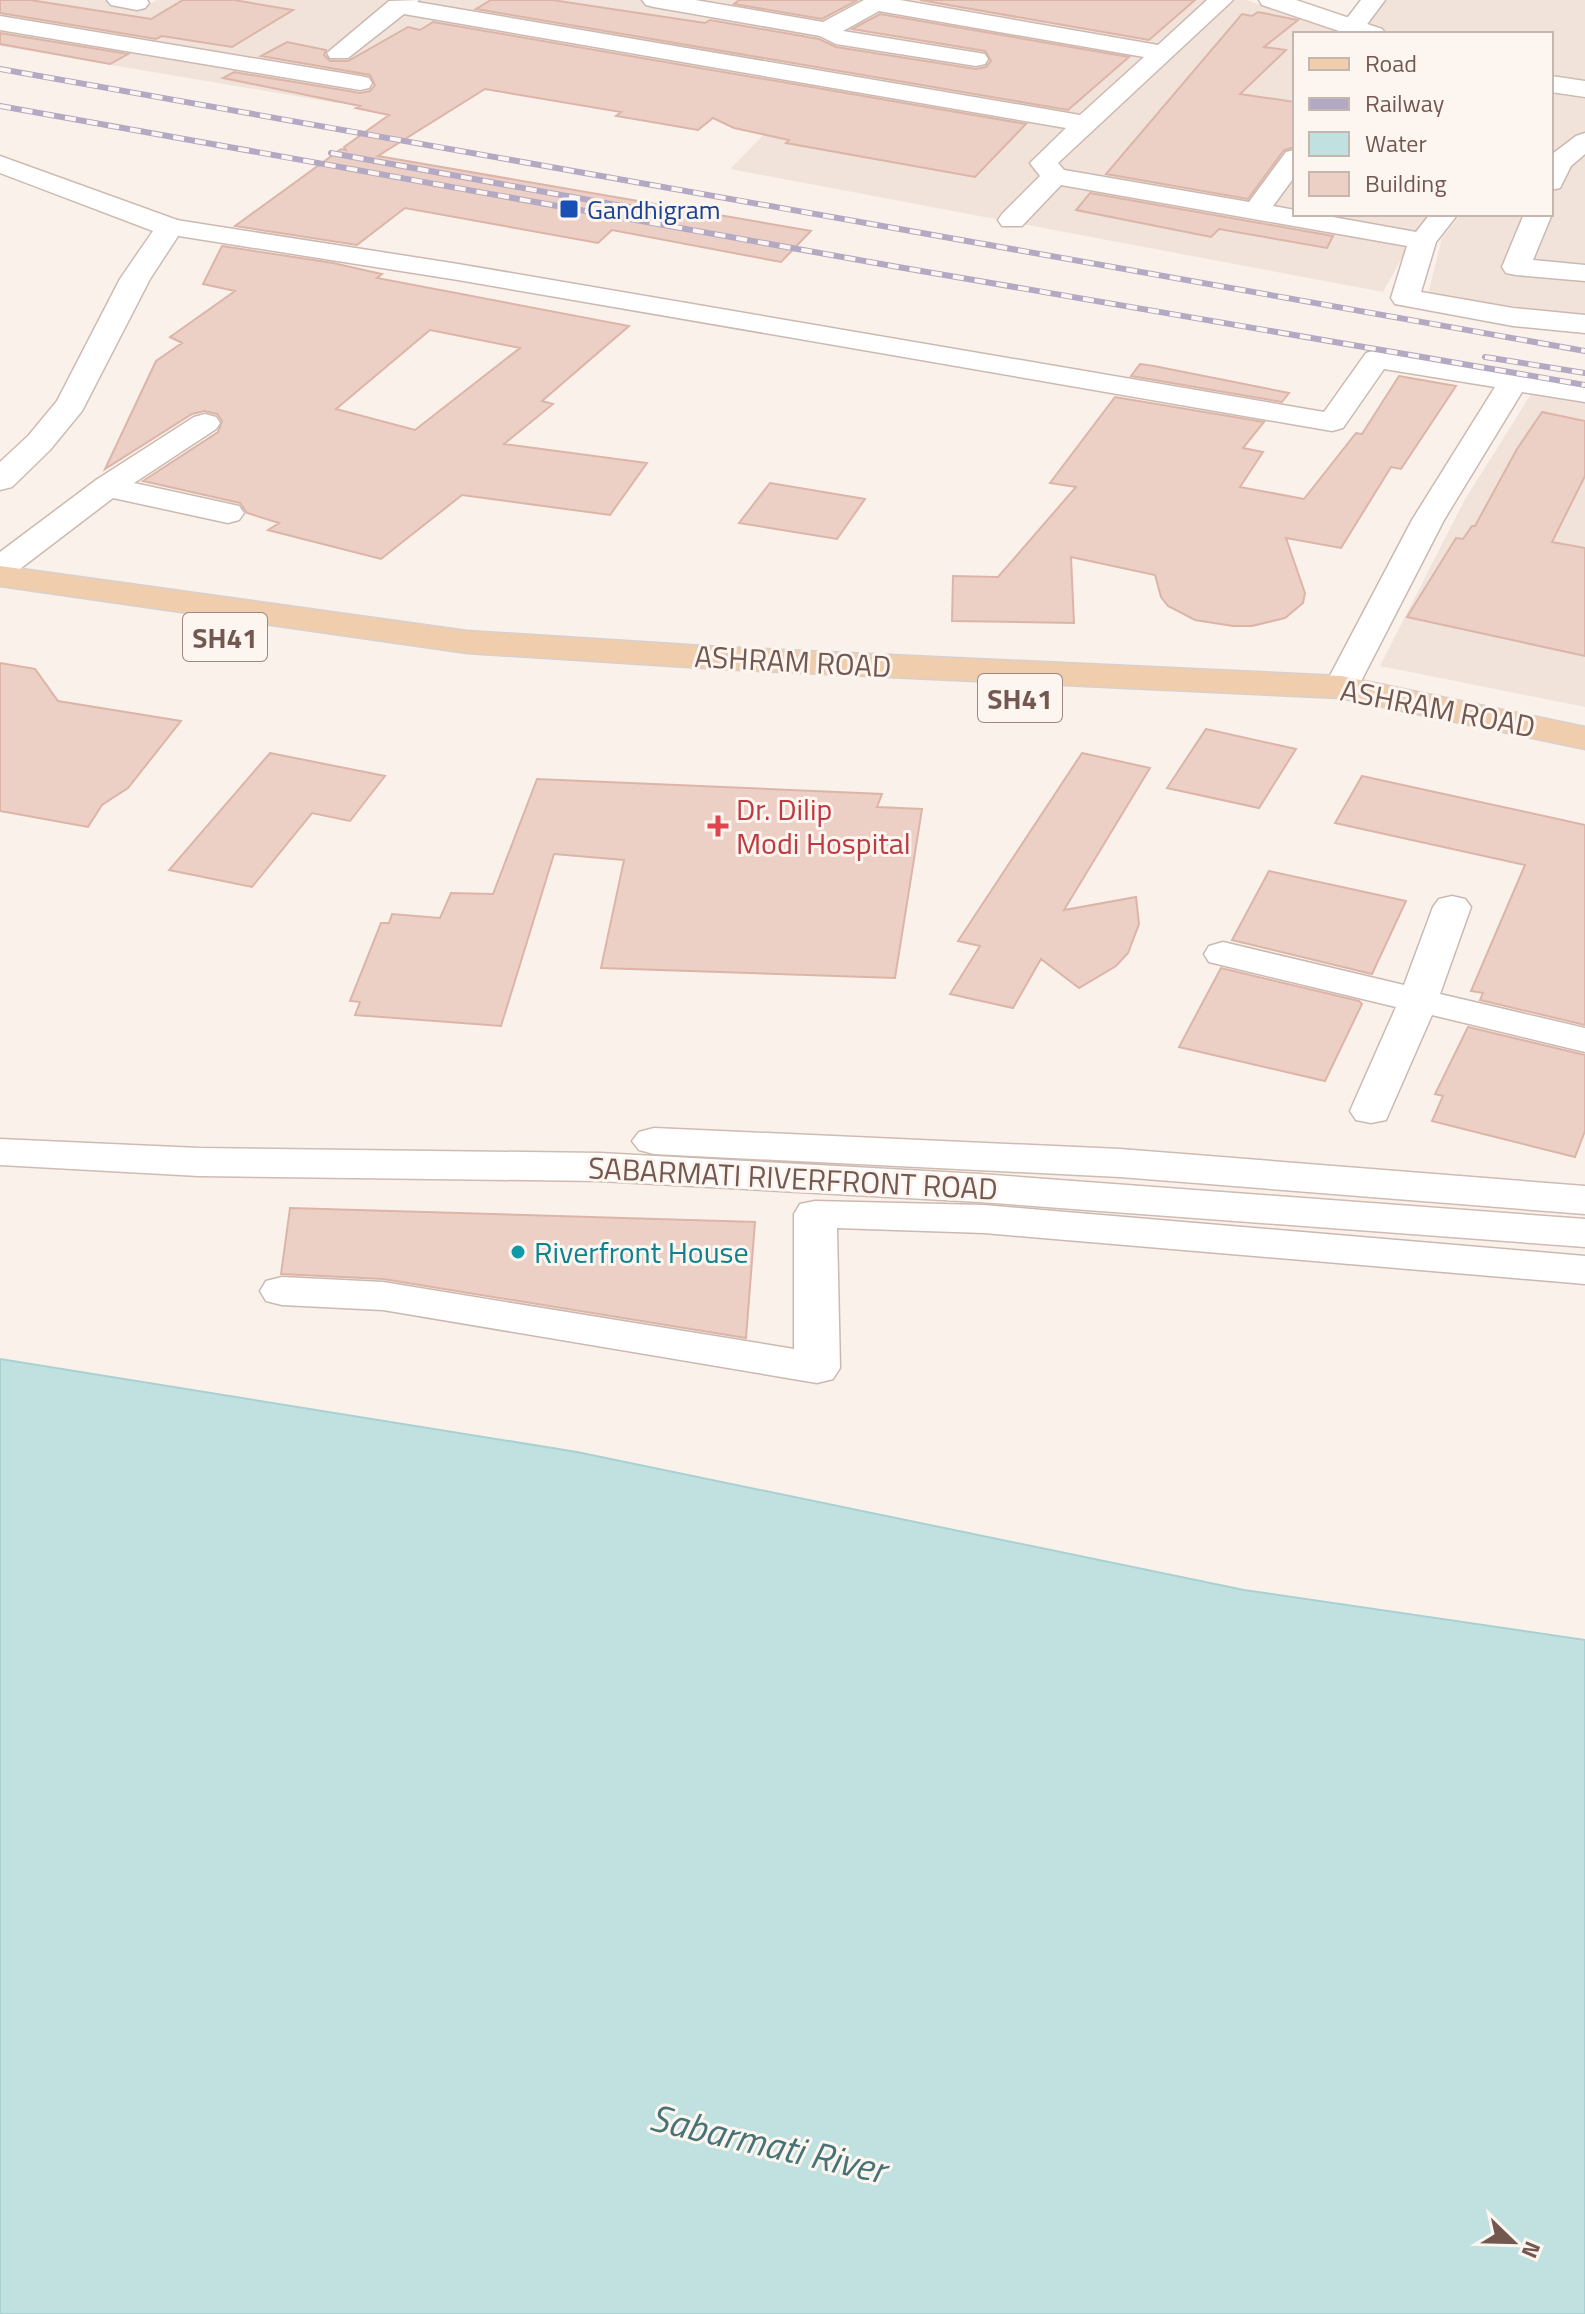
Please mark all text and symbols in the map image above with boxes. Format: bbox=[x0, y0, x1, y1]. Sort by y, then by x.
legend bbox=[1293, 32, 1553, 216]
text: Road bbox=[1365, 45, 1417, 81]
text: Railway bbox=[1365, 85, 1445, 121]
text: Water bbox=[1365, 125, 1427, 161]
text: Building bbox=[1365, 165, 1447, 201]
place label: Gandhigram bbox=[587, 190, 721, 229]
marker: Gandhigram bbox=[558, 198, 580, 220]
road number: SH41 bbox=[183, 613, 267, 661]
street label: ASHRAM ROAD bbox=[693, 633, 893, 689]
street label: ASHRAM ROAD bbox=[1337, 667, 1539, 749]
road number: SH41 bbox=[978, 674, 1062, 722]
place label: Dr. Dilip Modi Hospital bbox=[736, 786, 911, 866]
marker: Dr. Dilip Modi Hospital bbox=[707, 815, 729, 837]
street label: SABARMATI RIVERFRONT ROAD bbox=[587, 1144, 999, 1212]
place label: Riverfront House bbox=[534, 1229, 749, 1275]
marker: Riverfront House bbox=[509, 1243, 527, 1261]
water label: Sabarmati River bbox=[644, 2088, 895, 2199]
north arrow bbox=[1473, 2202, 1553, 2282]
text: N bbox=[1513, 2236, 1550, 2263]

